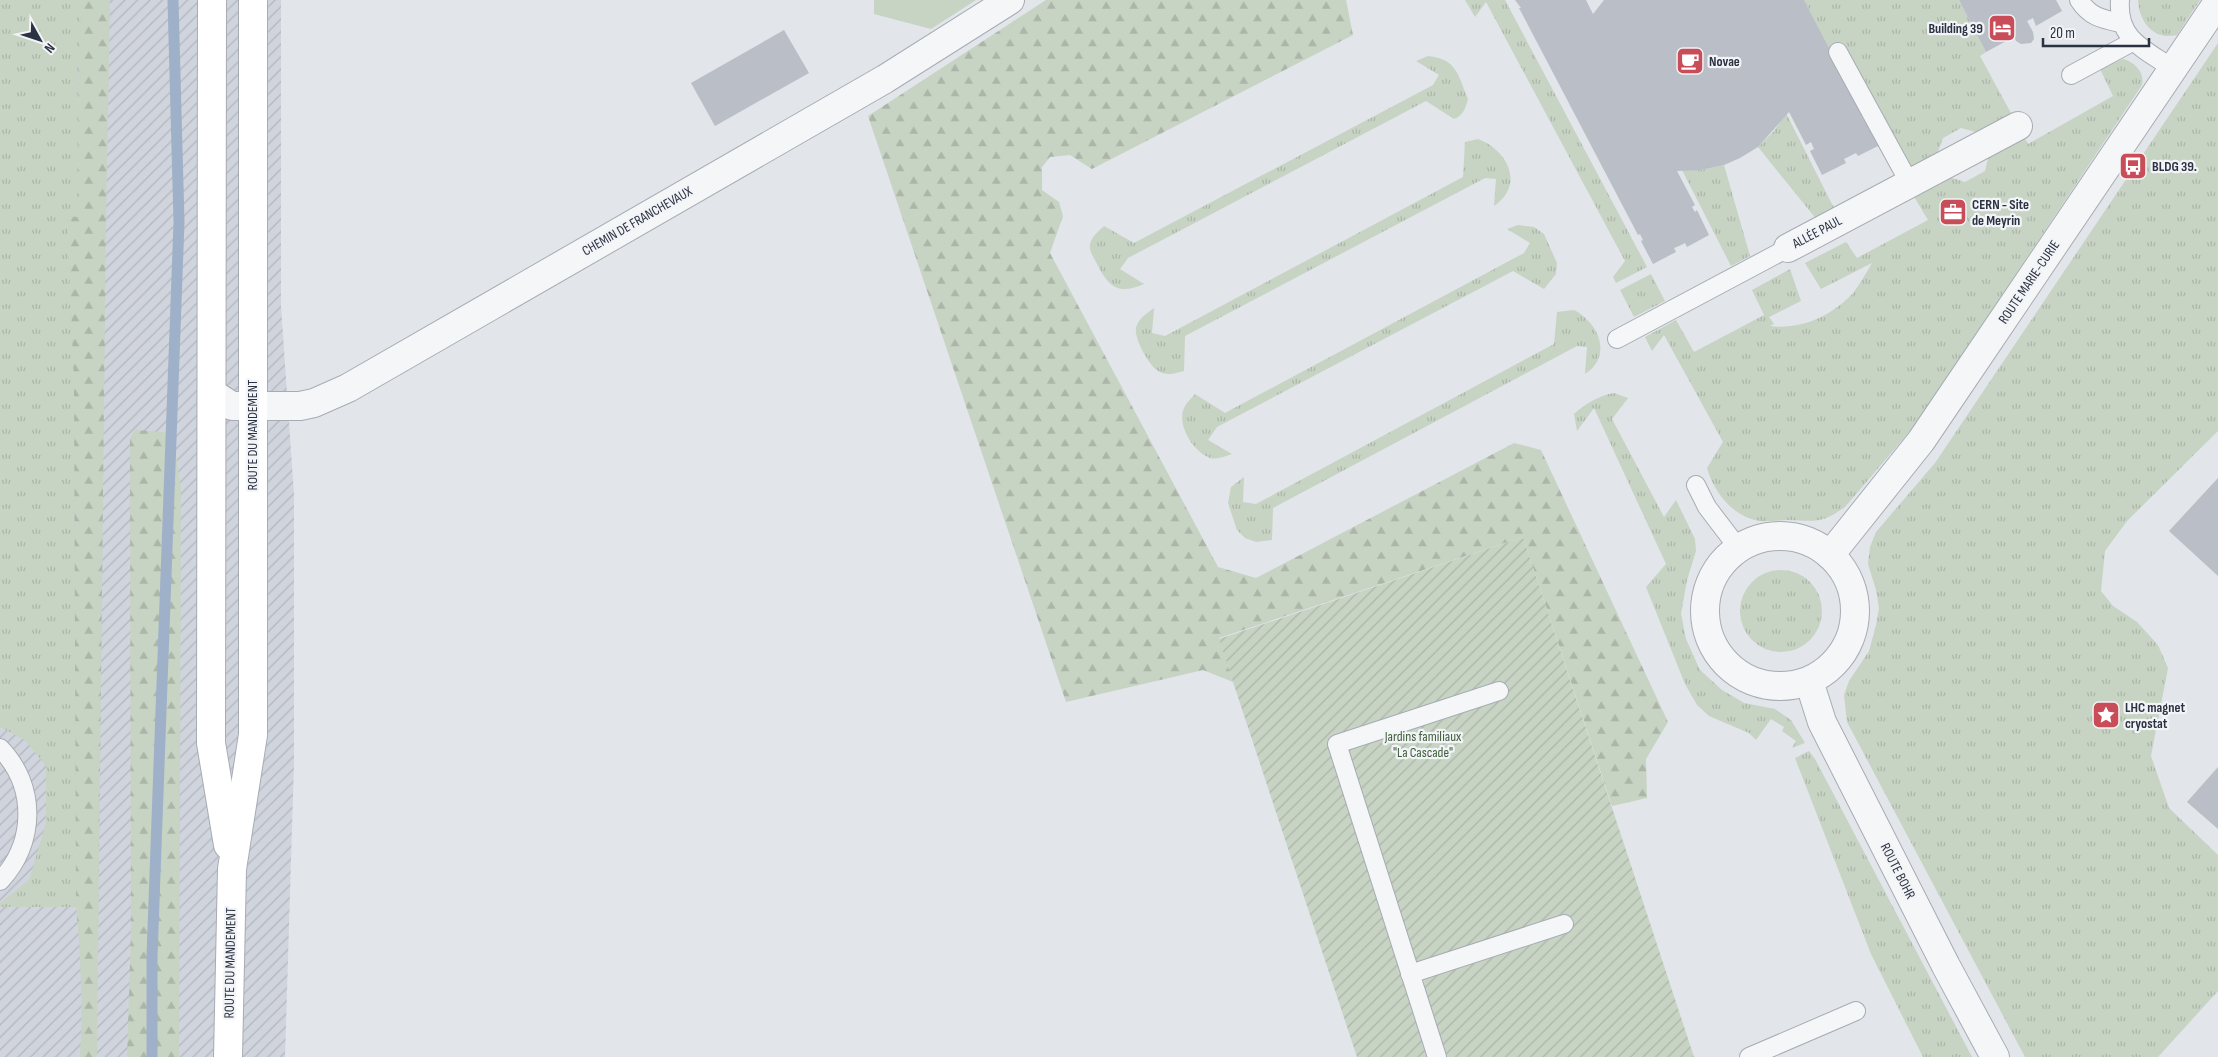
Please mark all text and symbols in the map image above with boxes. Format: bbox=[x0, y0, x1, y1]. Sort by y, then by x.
hotel icon: Building 39 bbox=[1987, 13, 2017, 43]
north arrow bbox=[15, 15, 65, 65]
scale bar bbox=[2043, 15, 2149, 47]
place label: Building 39 bbox=[1928, 20, 1983, 37]
text: 20 m bbox=[2050, 24, 2075, 43]
text: N bbox=[41, 40, 58, 56]
cafe icon: Novae bbox=[1675, 46, 1705, 76]
place label: Novae bbox=[1709, 53, 1740, 70]
bus stop icon: BLDG 39. bbox=[2118, 151, 2148, 181]
place label: BLDG 39. bbox=[2152, 158, 2197, 175]
street label: CHEMIN DE FRANCHEVAUX bbox=[579, 183, 695, 259]
place label: CERN - Site de Meyrin bbox=[1972, 196, 2029, 229]
office icon: CERN - Site de Meyrin bbox=[1938, 197, 1968, 227]
street label: ALLÉE PAUL bbox=[1788, 212, 1845, 253]
street label: ROUTE MARIE-CURIE bbox=[1995, 237, 2063, 327]
street label: ROUTE DU MANDEMENT bbox=[244, 379, 261, 490]
place label: LHC magnet cryostat bbox=[2125, 699, 2185, 732]
place icon: LHC magnet cryostat bbox=[2091, 700, 2121, 730]
park label: Jardins familiaux "La Cascade" bbox=[1384, 728, 1462, 761]
street label: ROUTE BOHR bbox=[1877, 840, 1920, 902]
street label: ROUTE DU MANDEMENT bbox=[221, 907, 239, 1019]

